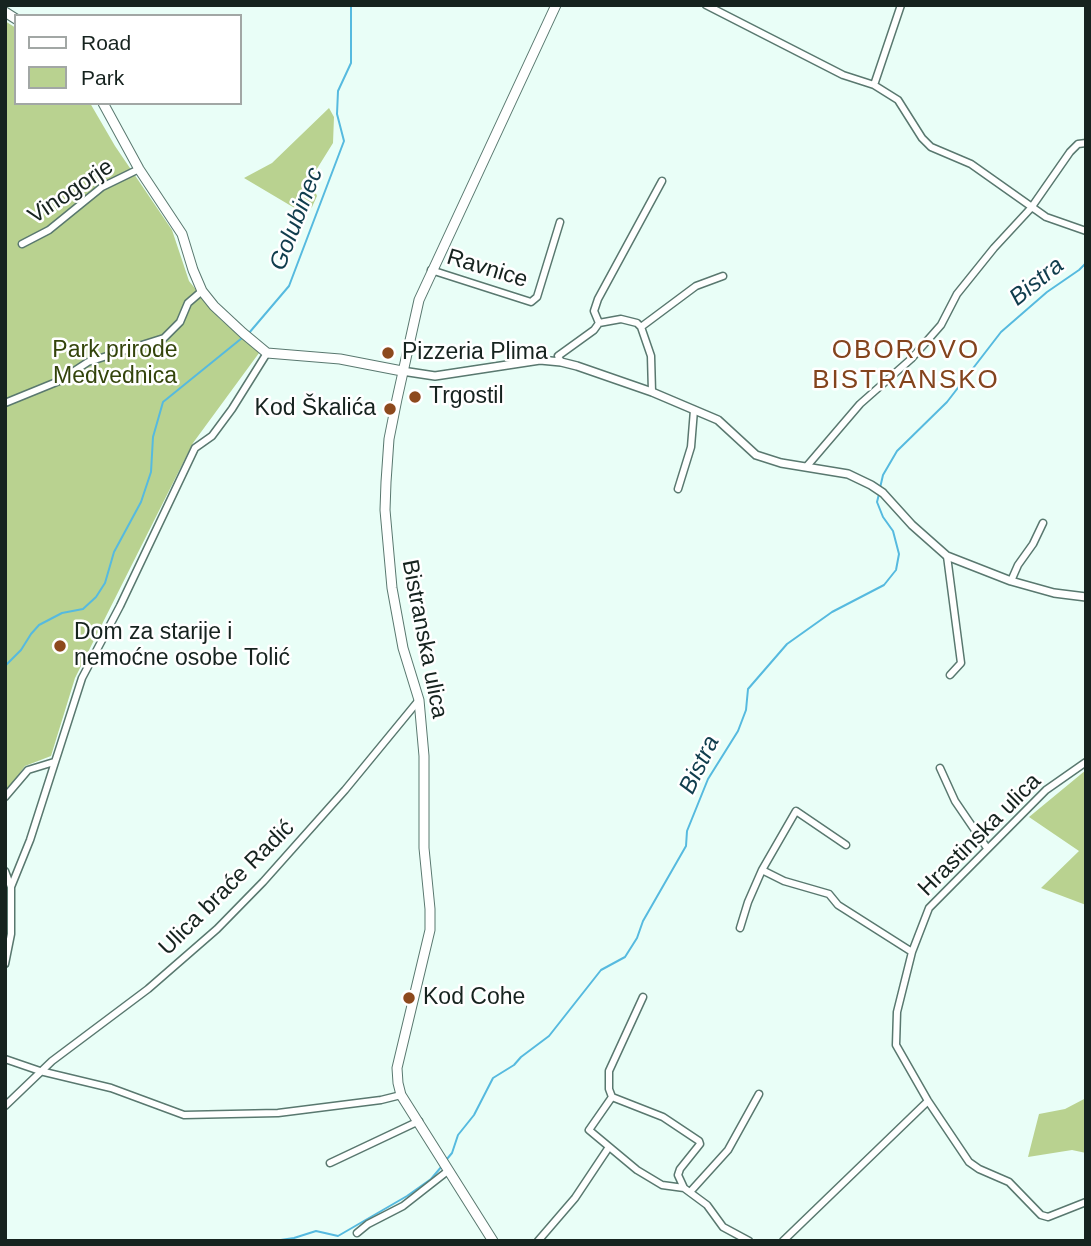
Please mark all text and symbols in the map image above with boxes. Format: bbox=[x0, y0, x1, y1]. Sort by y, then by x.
legend bbox=[14, 14, 242, 105]
text: Road bbox=[81, 31, 131, 54]
text: Park bbox=[81, 66, 124, 89]
street label: Vinogorje bbox=[23, 154, 119, 230]
water label: Golubinec bbox=[264, 163, 330, 275]
street label: Ravnice bbox=[443, 244, 531, 294]
water label: Bistra bbox=[1004, 252, 1070, 312]
district label: OBOROVO BISTRANSKO bbox=[813, 335, 999, 396]
park label: Park prirode Medvednica bbox=[52, 337, 178, 391]
place label: Pizzeria Plima bbox=[402, 339, 548, 367]
marker: Pizzeria Plima bbox=[380, 345, 396, 361]
place label: Trgostil bbox=[429, 383, 504, 411]
marker: Trgostil bbox=[407, 389, 423, 405]
place label: Kod Škalića bbox=[255, 395, 376, 423]
marker: Kod Škalića bbox=[382, 401, 398, 417]
street label: Bistranska ulica bbox=[395, 557, 453, 721]
place label: Dom za starije i nemoćne osobe Tolić bbox=[74, 619, 290, 673]
marker: Dom za starije i nemoćne osobe Tolić bbox=[52, 638, 68, 654]
water label: Bistra bbox=[674, 731, 726, 799]
street label: Hrastinska ulica bbox=[913, 768, 1047, 902]
street label: Ulica braće Radić bbox=[154, 815, 300, 961]
place label: Kod Cohe bbox=[423, 984, 525, 1012]
marker: Kod Cohe bbox=[401, 990, 417, 1006]

